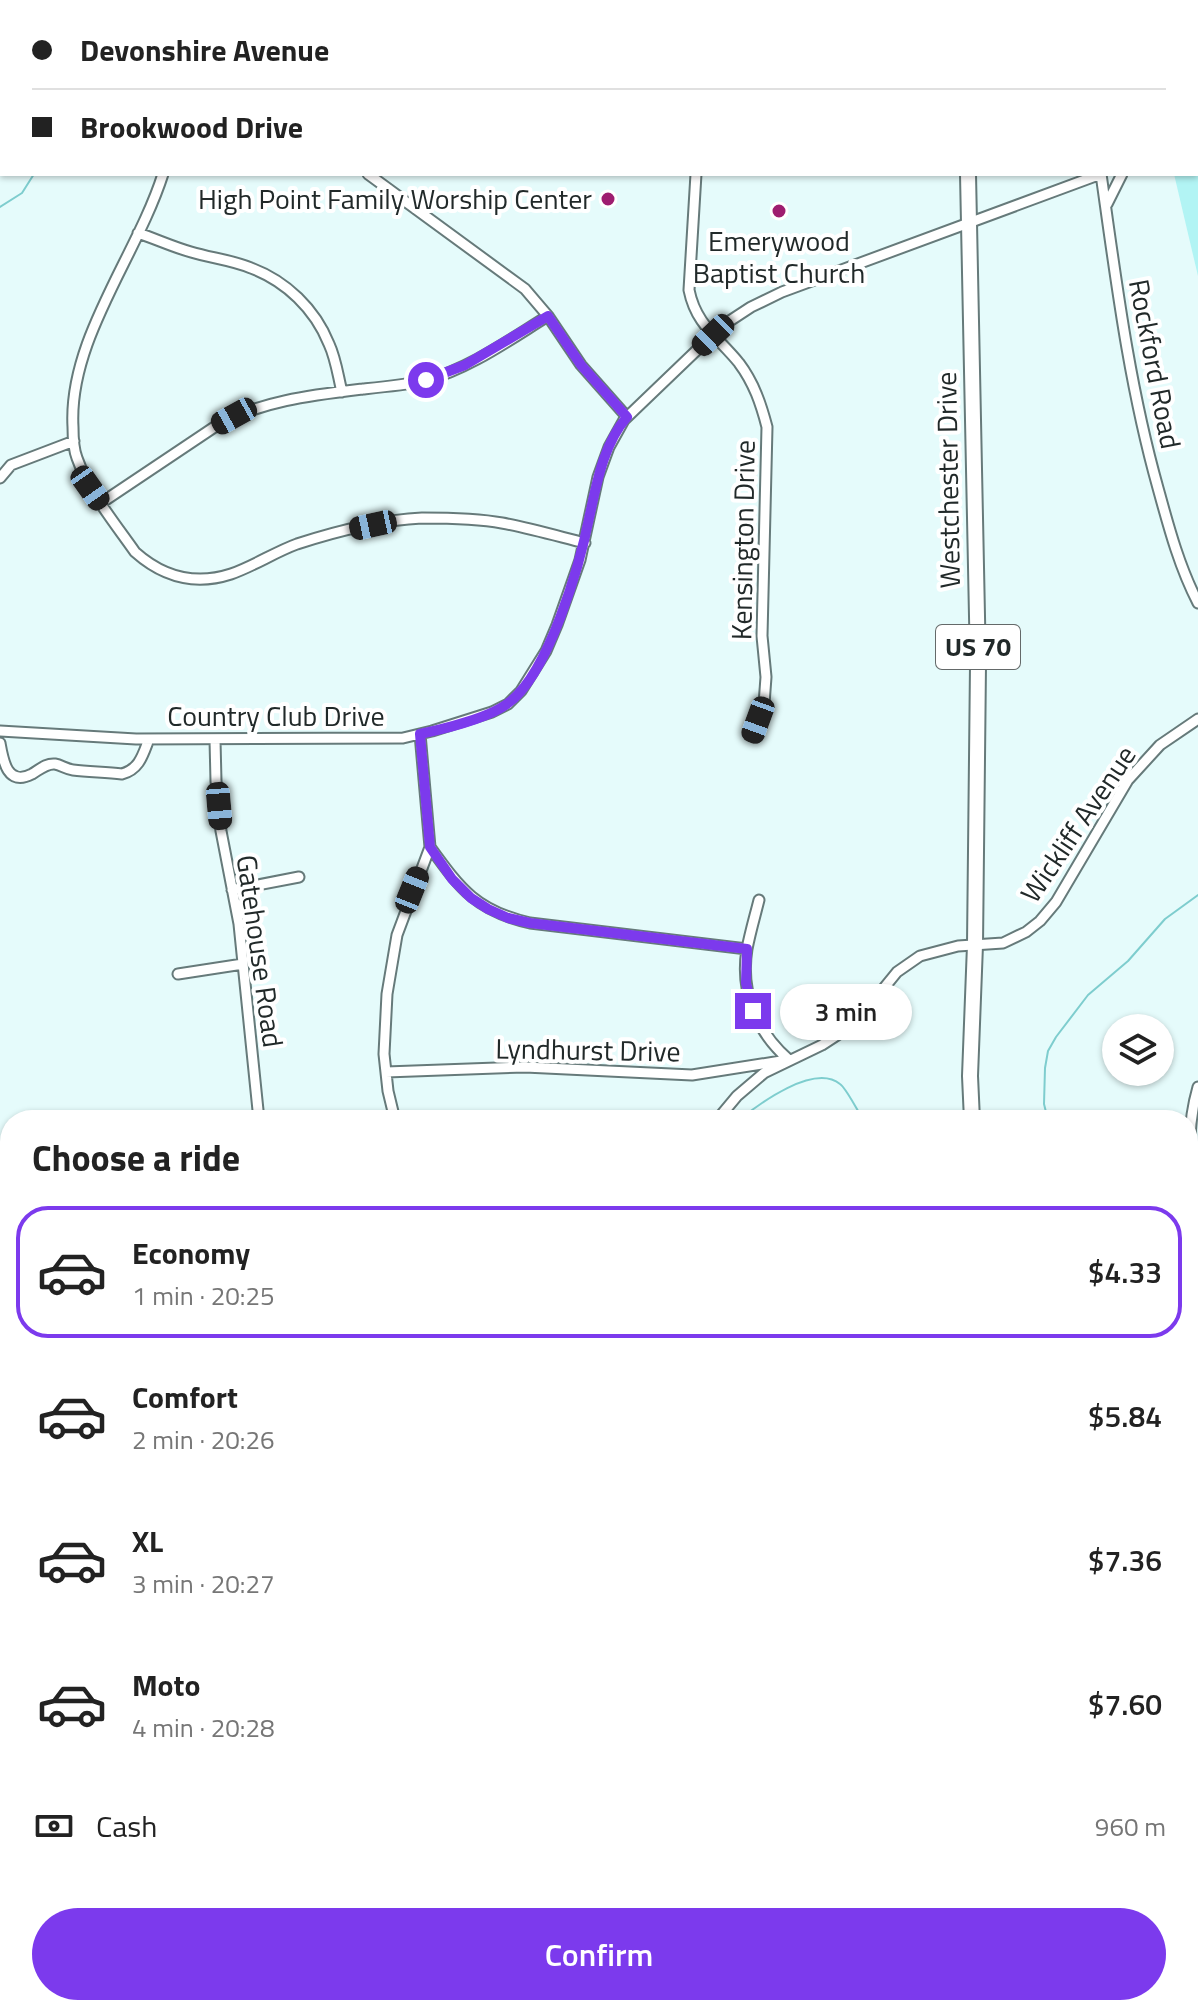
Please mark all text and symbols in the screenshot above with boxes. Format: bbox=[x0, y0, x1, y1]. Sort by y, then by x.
text: Devonshire Avenue bbox=[80, 27, 329, 73]
text: Brookwood Drive bbox=[80, 104, 303, 150]
place label: High Point Family Worship Center bbox=[198, 177, 592, 220]
marker: High Point Family Worship Center bbox=[599, 190, 617, 208]
marker: Emerywood Baptist Church bbox=[770, 202, 788, 220]
place label: Emerywood Baptist Church bbox=[693, 219, 865, 294]
street label: Rockford Road bbox=[1118, 275, 1193, 452]
car bbox=[687, 310, 739, 360]
route start bbox=[408, 362, 444, 398]
street label: Westchester Drive bbox=[924, 371, 971, 589]
car bbox=[207, 394, 261, 438]
street label: Kensington Drive bbox=[719, 439, 766, 641]
car bbox=[66, 461, 114, 515]
car bbox=[347, 508, 399, 542]
road number: US 70 bbox=[936, 625, 1020, 669]
car bbox=[739, 693, 777, 747]
street label: Country Club Drive bbox=[167, 694, 385, 737]
street label: Wickliff Avenue bbox=[1009, 736, 1146, 911]
car bbox=[205, 781, 233, 831]
street label: Gatehouse Road bbox=[226, 852, 295, 1050]
car bbox=[392, 863, 432, 917]
callout: 3 min bbox=[781, 983, 913, 1039]
text: 3 min bbox=[815, 992, 877, 1031]
route end bbox=[735, 993, 771, 1029]
map controls bbox=[1102, 1014, 1174, 1086]
button: layers bbox=[1102, 1014, 1174, 1086]
street label: Lyndhurst Drive bbox=[495, 1026, 681, 1073]
text: Choose a ride bbox=[32, 1130, 240, 1185]
text: Economy bbox=[132, 1230, 250, 1276]
icon: car bbox=[36, 1236, 108, 1308]
text: $4.33 bbox=[1088, 1249, 1162, 1295]
text: 1 min · 20:25 bbox=[132, 1276, 275, 1315]
text: Comfort bbox=[132, 1374, 238, 1420]
icon: car bbox=[36, 1380, 108, 1452]
text: $5.84 bbox=[1088, 1393, 1162, 1439]
text: 2 min · 20:26 bbox=[132, 1420, 275, 1459]
text: XL bbox=[132, 1518, 163, 1564]
icon: car bbox=[36, 1524, 108, 1596]
text: $7.36 bbox=[1088, 1537, 1162, 1583]
text: 3 min · 20:27 bbox=[132, 1564, 275, 1603]
text: Moto bbox=[132, 1662, 200, 1708]
icon: car bbox=[36, 1668, 108, 1740]
text: $7.60 bbox=[1088, 1681, 1162, 1727]
text: 4 min · 20:28 bbox=[132, 1708, 275, 1747]
text: Cash bbox=[96, 1803, 157, 1849]
icon: cash bbox=[32, 1804, 76, 1848]
text: 960 m bbox=[1095, 1807, 1166, 1846]
button: Confirm bbox=[32, 1908, 1166, 2000]

